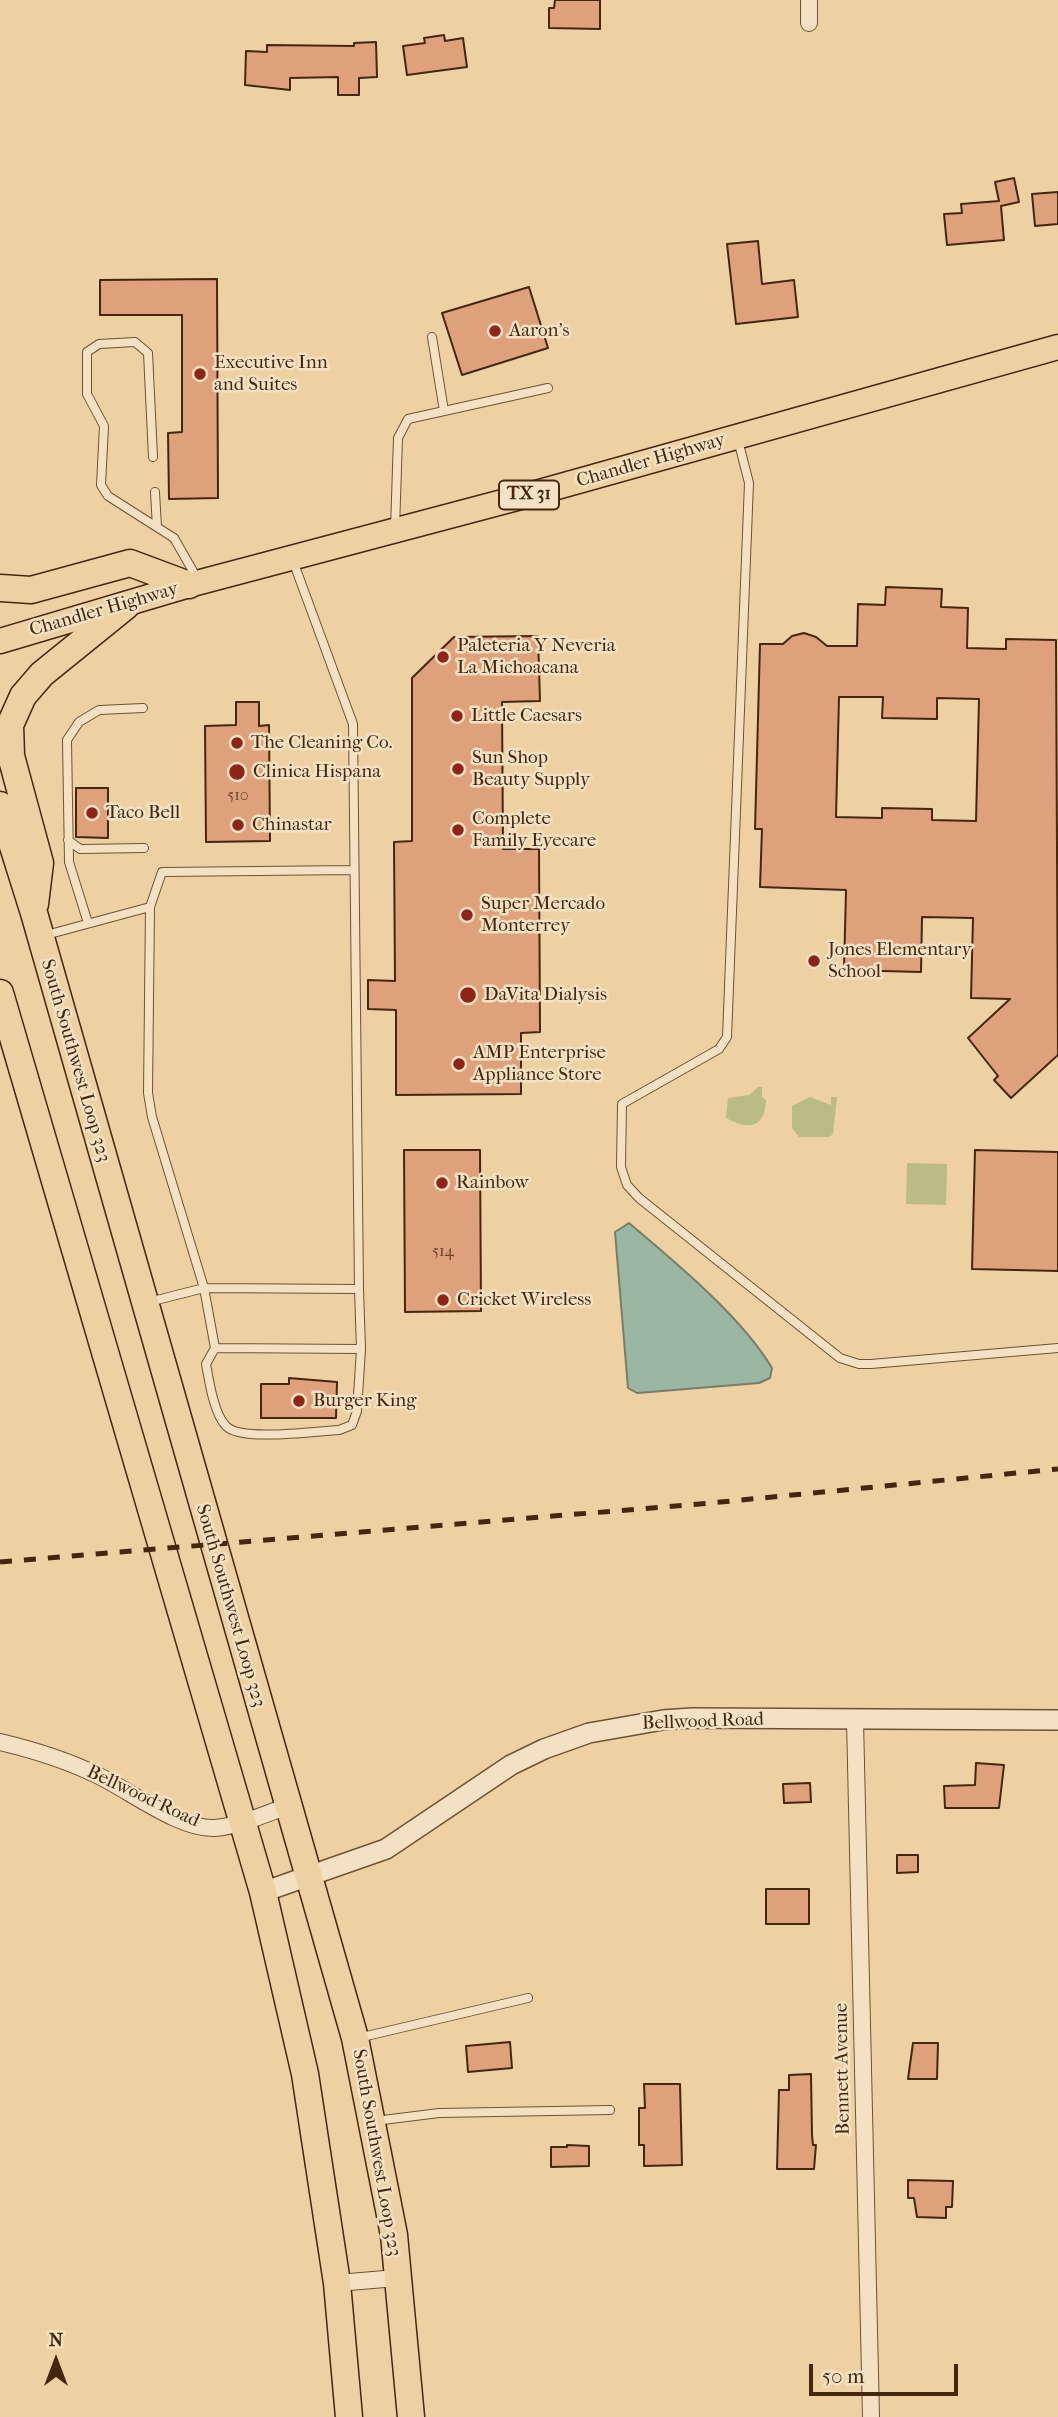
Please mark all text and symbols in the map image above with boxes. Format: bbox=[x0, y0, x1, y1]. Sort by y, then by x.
place label: Aaron's bbox=[509, 320, 569, 342]
marker: Aaron's bbox=[487, 323, 503, 339]
place label: Executive Inn and Suites bbox=[214, 352, 328, 396]
marker: Executive Inn and Suites bbox=[192, 366, 208, 382]
street label: Chandler Highway bbox=[574, 429, 728, 493]
road number: TX 31 bbox=[499, 480, 559, 509]
street label: Chandler Highway bbox=[27, 578, 181, 642]
place label: Paleteria Y Neveria La Michoacana bbox=[457, 635, 616, 679]
marker: Paleteria Y Neveria La Michoacana bbox=[435, 649, 451, 665]
place label: Little Caesars bbox=[471, 705, 582, 727]
marker: Little Caesars bbox=[449, 708, 465, 724]
place label: The Cleaning Co. bbox=[251, 732, 392, 754]
marker: The Cleaning Co. bbox=[229, 735, 245, 751]
place label: Sun Shop Beauty Supply bbox=[472, 747, 590, 791]
place label: Clinica Hispana bbox=[253, 761, 381, 783]
marker: Sun Shop Beauty Supply bbox=[450, 761, 466, 777]
marker: Clinica Hispana bbox=[227, 762, 247, 782]
house number: 510 bbox=[227, 786, 249, 806]
place label: Taco Bell bbox=[106, 802, 180, 824]
marker: Taco Bell bbox=[84, 805, 100, 821]
place label: Complete Family Eyecare bbox=[472, 808, 596, 852]
place label: Chinastar bbox=[252, 814, 332, 836]
marker: Chinastar bbox=[230, 817, 246, 833]
marker: Complete Family Eyecare bbox=[450, 822, 466, 838]
place label: Super Mercado Monterrey bbox=[481, 893, 605, 937]
marker: Super Mercado Monterrey bbox=[459, 907, 475, 923]
place label: Jones Elementary School bbox=[828, 939, 972, 983]
marker: Jones Elementary School bbox=[806, 953, 822, 969]
street label: South Southwest Loop 323 bbox=[35, 957, 115, 1165]
place label: DaVita Dialysis bbox=[484, 984, 607, 1006]
marker: DaVita Dialysis bbox=[458, 985, 478, 1005]
place label: AMP Enterprise Appliance Store bbox=[473, 1042, 606, 1086]
marker: AMP Enterprise Appliance Store bbox=[451, 1056, 467, 1072]
place label: Rainbow bbox=[456, 1172, 529, 1194]
marker: Rainbow bbox=[434, 1175, 450, 1191]
house number: 514 bbox=[432, 1242, 454, 1262]
place label: Cricket Wireless bbox=[457, 1289, 591, 1311]
marker: Cricket Wireless bbox=[435, 1292, 451, 1308]
place label: Burger King bbox=[313, 1390, 416, 1412]
marker: Burger King bbox=[291, 1393, 307, 1409]
street label: South Southwest Loop 323 bbox=[190, 1502, 270, 1710]
street label: Bellwood Road bbox=[642, 1708, 764, 1736]
street label: Bellwood Road bbox=[83, 1761, 203, 1833]
street label: Bennett Avenue bbox=[830, 2003, 856, 2135]
street label: South Southwest Loop 323 bbox=[347, 2048, 405, 2258]
north arrow bbox=[21, 2326, 91, 2396]
text: N bbox=[49, 2329, 63, 2351]
scale bar bbox=[813, 2350, 962, 2394]
text: 50 m bbox=[822, 2364, 865, 2388]

